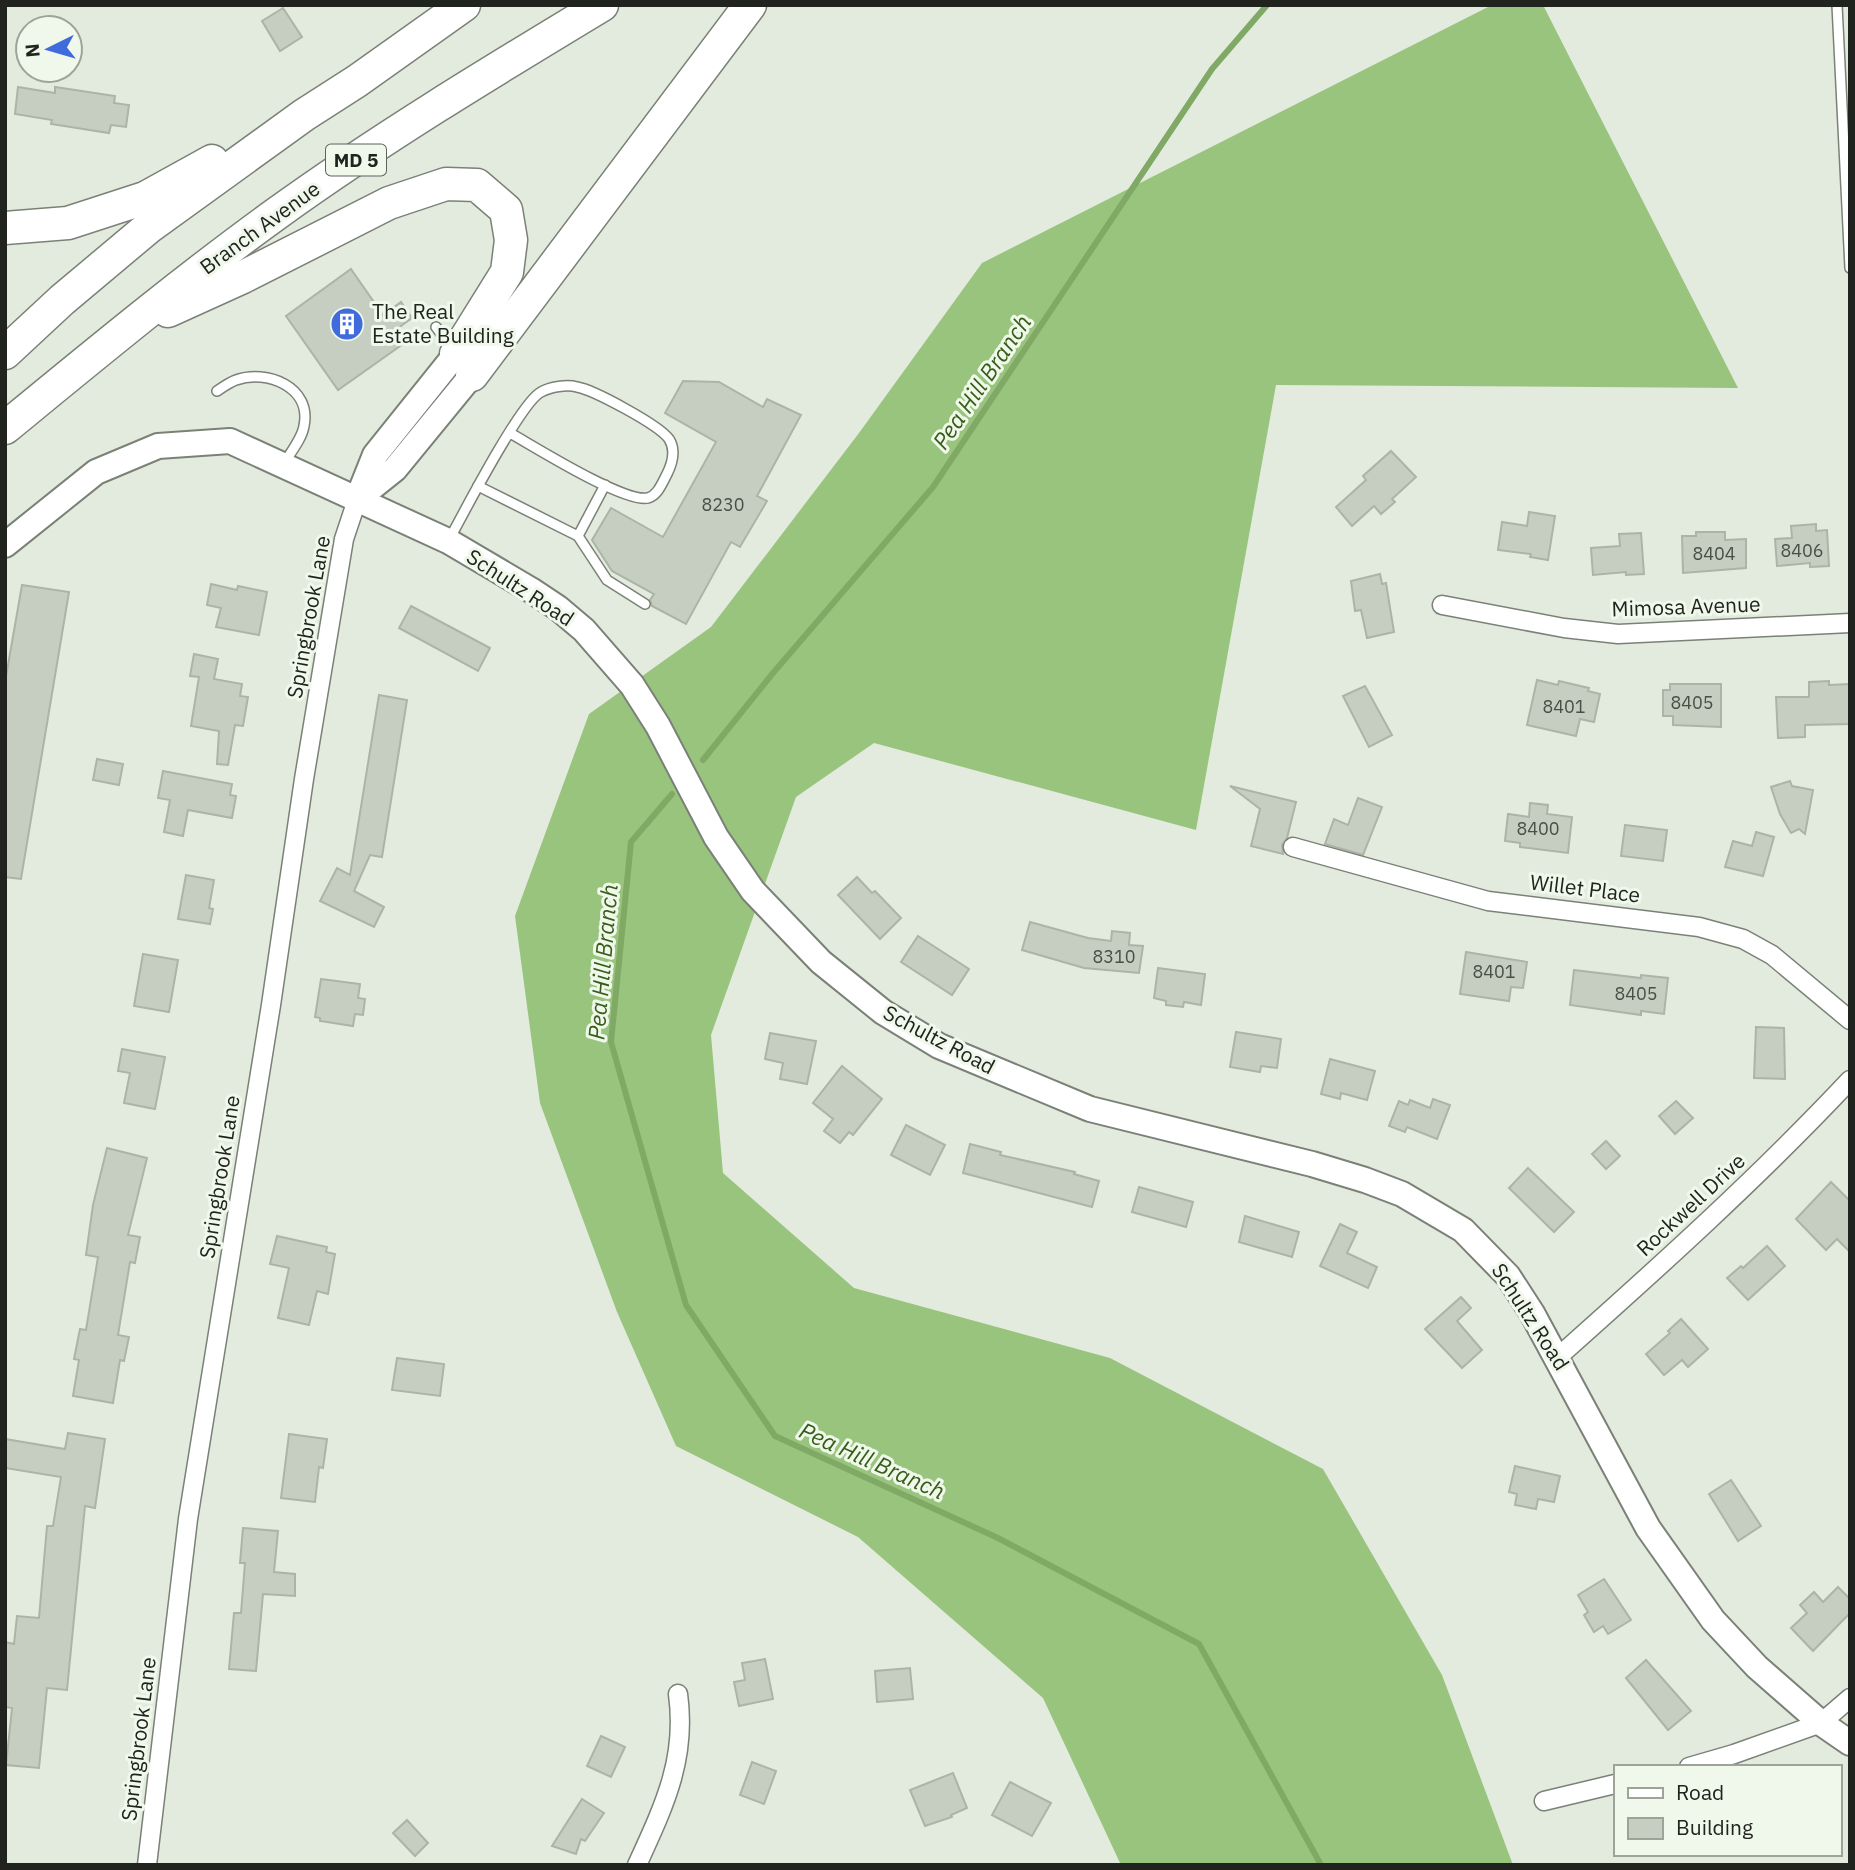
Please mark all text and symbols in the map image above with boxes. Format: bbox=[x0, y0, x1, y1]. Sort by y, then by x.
north arrow bbox=[14, 14, 84, 84]
text: N bbox=[20, 43, 45, 58]
road number: MD 5 bbox=[326, 144, 386, 176]
street label: Branch Avenue bbox=[194, 174, 325, 280]
place label: The Real Estate Building bbox=[372, 297, 514, 349]
building icon: The Real Estate Building bbox=[328, 305, 366, 343]
water label: Pea Hill Branch bbox=[925, 308, 1037, 455]
house number: 8230 bbox=[701, 493, 745, 516]
street label: Springbrook Lane bbox=[280, 533, 336, 700]
house number: 8406 bbox=[1780, 539, 1824, 562]
street label: Schultz Road bbox=[462, 542, 580, 632]
house number: 8404 bbox=[1692, 542, 1736, 565]
street label: Mimosa Avenue bbox=[1611, 589, 1761, 623]
house number: 8405 bbox=[1670, 691, 1714, 714]
house number: 8401 bbox=[1542, 695, 1586, 718]
house number: 8400 bbox=[1516, 817, 1560, 840]
street label: Willet Place bbox=[1528, 867, 1642, 909]
water label: Pea Hill Branch bbox=[580, 883, 624, 1041]
house number: 8310 bbox=[1092, 945, 1136, 968]
house number: 8401 bbox=[1472, 960, 1516, 983]
house number: 8405 bbox=[1614, 982, 1658, 1005]
street label: Schultz Road bbox=[879, 998, 1000, 1080]
street label: Springbrook Lane bbox=[192, 1093, 246, 1260]
street label: Rockwell Drive bbox=[1630, 1147, 1751, 1262]
street label: Schultz Road bbox=[1486, 1257, 1576, 1375]
water label: Pea Hill Branch bbox=[795, 1415, 950, 1506]
street label: Springbrook Lane bbox=[114, 1655, 162, 1822]
legend bbox=[1614, 1765, 1841, 1856]
text: Road bbox=[1676, 1778, 1724, 1806]
text: Building bbox=[1676, 1813, 1753, 1841]

